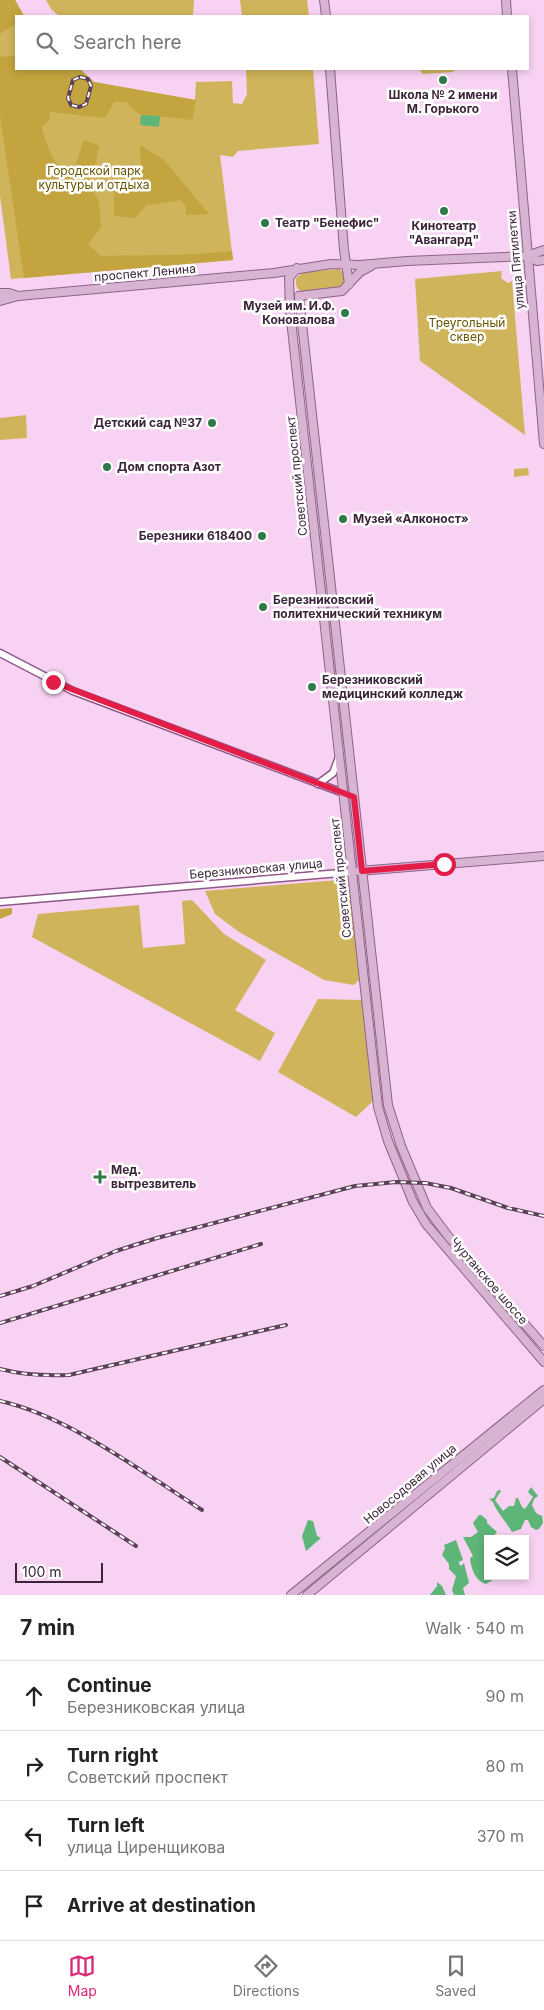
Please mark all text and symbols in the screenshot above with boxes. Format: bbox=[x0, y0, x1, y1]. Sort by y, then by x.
search box bbox=[15, 15, 529, 70]
icon: search bbox=[33, 29, 61, 57]
text: Search here bbox=[73, 31, 182, 54]
marker: Школа № 2 имени М. Горького bbox=[437, 74, 449, 86]
place label: Школа № 2 имени М. Горького bbox=[389, 87, 497, 116]
park label: Городской парк культуры и отдыха bbox=[38, 163, 150, 192]
marker: Кинотеатр "Авангард" bbox=[438, 205, 450, 217]
street label: улица Пятилетки bbox=[504, 210, 527, 310]
place label: Театр "Бенефис" bbox=[275, 215, 379, 230]
marker: Театр "Бенефис" bbox=[259, 217, 271, 229]
place label: Кинотеатр "Авангард" bbox=[409, 218, 479, 247]
street label: проспект Ленина bbox=[94, 261, 196, 284]
place label: Музей им. И.Ф. Коновалова bbox=[243, 298, 335, 327]
marker: Музей им. И.Ф. Коновалова bbox=[339, 307, 351, 319]
park label: Треугольный сквер bbox=[429, 315, 505, 344]
place label: Детский сад №37 bbox=[94, 415, 202, 430]
street label: Советский проспект bbox=[283, 415, 310, 537]
marker: Детский сад №37 bbox=[206, 417, 218, 429]
place label: Дом спорта Азот bbox=[117, 459, 221, 474]
marker: Дом спорта Азот bbox=[101, 461, 113, 473]
place label: Музей «Алконост» bbox=[353, 511, 469, 526]
marker: Музей «Алконост» bbox=[337, 513, 349, 525]
place label: Березники 618400 bbox=[139, 528, 252, 543]
marker: Березники 618400 bbox=[256, 530, 268, 542]
place label: Березниковский политехнический техникум bbox=[273, 592, 442, 621]
marker: Березниковский политехнический техникум bbox=[257, 601, 269, 613]
route end bbox=[42, 671, 65, 694]
place label: Березниковский медицинский колледж bbox=[322, 672, 464, 701]
marker: Березниковский медицинский колледж bbox=[306, 681, 318, 693]
street label: Советский проспект bbox=[327, 817, 354, 939]
route start bbox=[433, 853, 456, 876]
street label: Березниковская улица bbox=[189, 855, 323, 882]
place label: Мед. вытрезвитель bbox=[111, 1162, 196, 1191]
marker: Мед. вытрезвитель bbox=[93, 1170, 107, 1184]
street label: Чуртанское шоссе bbox=[448, 1234, 531, 1327]
street label: Новосодовая улица bbox=[360, 1440, 459, 1527]
map controls bbox=[484, 1535, 529, 1580]
button: layers bbox=[484, 1535, 529, 1580]
scale bar bbox=[15, 1560, 102, 1583]
text: 100 m bbox=[22, 1563, 62, 1580]
text: 7 min bbox=[20, 1615, 75, 1640]
text: Walk · 540 m bbox=[425, 1618, 524, 1638]
text: Continue bbox=[67, 1674, 152, 1697]
icon: ahead bbox=[20, 1682, 48, 1710]
text: 90 m bbox=[485, 1686, 524, 1706]
text: Березниковская улица bbox=[67, 1697, 245, 1717]
text: Turn right bbox=[67, 1744, 158, 1767]
icon: right bbox=[20, 1752, 48, 1780]
text: 80 m bbox=[485, 1756, 524, 1776]
text: Советский проспект bbox=[67, 1767, 228, 1787]
text: Turn left bbox=[67, 1814, 145, 1837]
icon: left bbox=[20, 1822, 48, 1850]
text: 370 m bbox=[477, 1826, 524, 1846]
text: улица Циренщикова bbox=[67, 1837, 225, 1857]
icon: arrive bbox=[20, 1892, 48, 1920]
text: Arrive at destination bbox=[67, 1894, 256, 1917]
tab: Map bbox=[68, 1952, 97, 1999]
tab: Directions bbox=[233, 1952, 299, 1999]
tab: Saved bbox=[435, 1952, 476, 1999]

